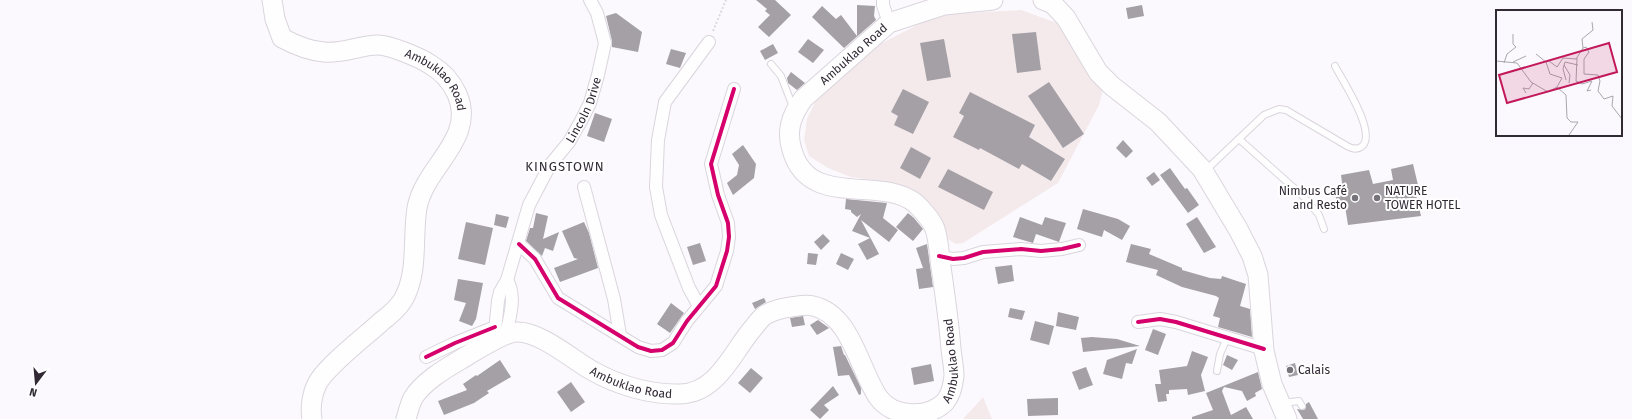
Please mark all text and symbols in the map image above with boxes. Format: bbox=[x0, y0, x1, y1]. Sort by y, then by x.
inset map bbox=[1496, 10, 1622, 136]
street label: Ambuklao Road bbox=[817, 21, 890, 88]
street label: Ambuklao Road bbox=[403, 46, 468, 112]
street label: Lincoln Drive bbox=[563, 75, 604, 145]
district label: KINGSTOWN bbox=[525, 159, 605, 174]
place label: Nimbus Café and Resto bbox=[1279, 184, 1347, 212]
place label: NATURE TOWER HOTEL bbox=[1385, 184, 1461, 212]
marker: Nimbus Café and Resto bbox=[1350, 193, 1360, 203]
marker: NATURE TOWER HOTEL bbox=[1372, 193, 1382, 203]
street label: Ambuklao Road bbox=[940, 318, 961, 406]
north arrow bbox=[16, 363, 56, 403]
place label: Calais bbox=[1298, 363, 1330, 377]
street label: Ambuklao Road bbox=[588, 364, 673, 401]
marker: Calais bbox=[1285, 365, 1295, 375]
text: N bbox=[28, 385, 39, 399]

